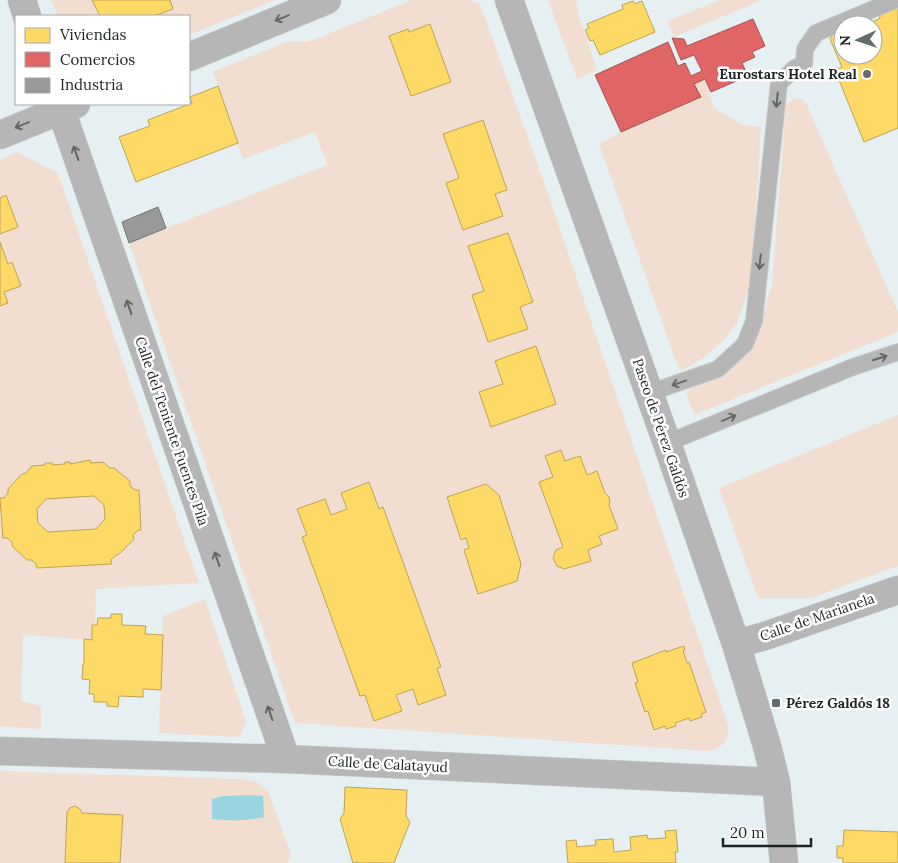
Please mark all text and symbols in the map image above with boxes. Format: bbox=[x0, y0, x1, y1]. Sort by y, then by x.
one-way arrow bbox=[275, 14, 290, 24]
legend bbox=[15, 15, 190, 105]
north arrow bbox=[833, 15, 883, 65]
text: Viviendas bbox=[59, 25, 127, 44]
text: N bbox=[836, 35, 854, 47]
text: Comercios bbox=[60, 50, 135, 69]
place label: Eurostars Hotel Real bbox=[719, 65, 858, 83]
marker: Eurostars Hotel Real bbox=[861, 68, 873, 80]
text: Industria bbox=[60, 75, 123, 94]
one-way arrow bbox=[772, 92, 782, 108]
one-way arrow bbox=[15, 121, 30, 131]
one-way arrow bbox=[71, 146, 80, 161]
one-way arrow bbox=[755, 253, 765, 269]
one-way arrow bbox=[124, 299, 133, 315]
street label: Calle del Teniente Fuentes Pila bbox=[131, 334, 213, 528]
one-way arrow bbox=[872, 353, 888, 363]
street label: Paseo de Pérez Galdós bbox=[629, 356, 693, 500]
one-way arrow bbox=[672, 379, 687, 388]
one-way arrow bbox=[721, 412, 736, 422]
one-way arrow bbox=[212, 552, 221, 568]
street label: Calle de Marianela bbox=[757, 589, 877, 645]
place label: Pérez Galdós 18 bbox=[786, 694, 890, 712]
marker: Pérez Galdós 18 bbox=[770, 697, 782, 709]
one-way arrow bbox=[265, 706, 274, 721]
street label: Calle de Calatayud bbox=[328, 752, 448, 776]
scale bar bbox=[723, 816, 810, 848]
text: 20 m bbox=[730, 823, 765, 842]

